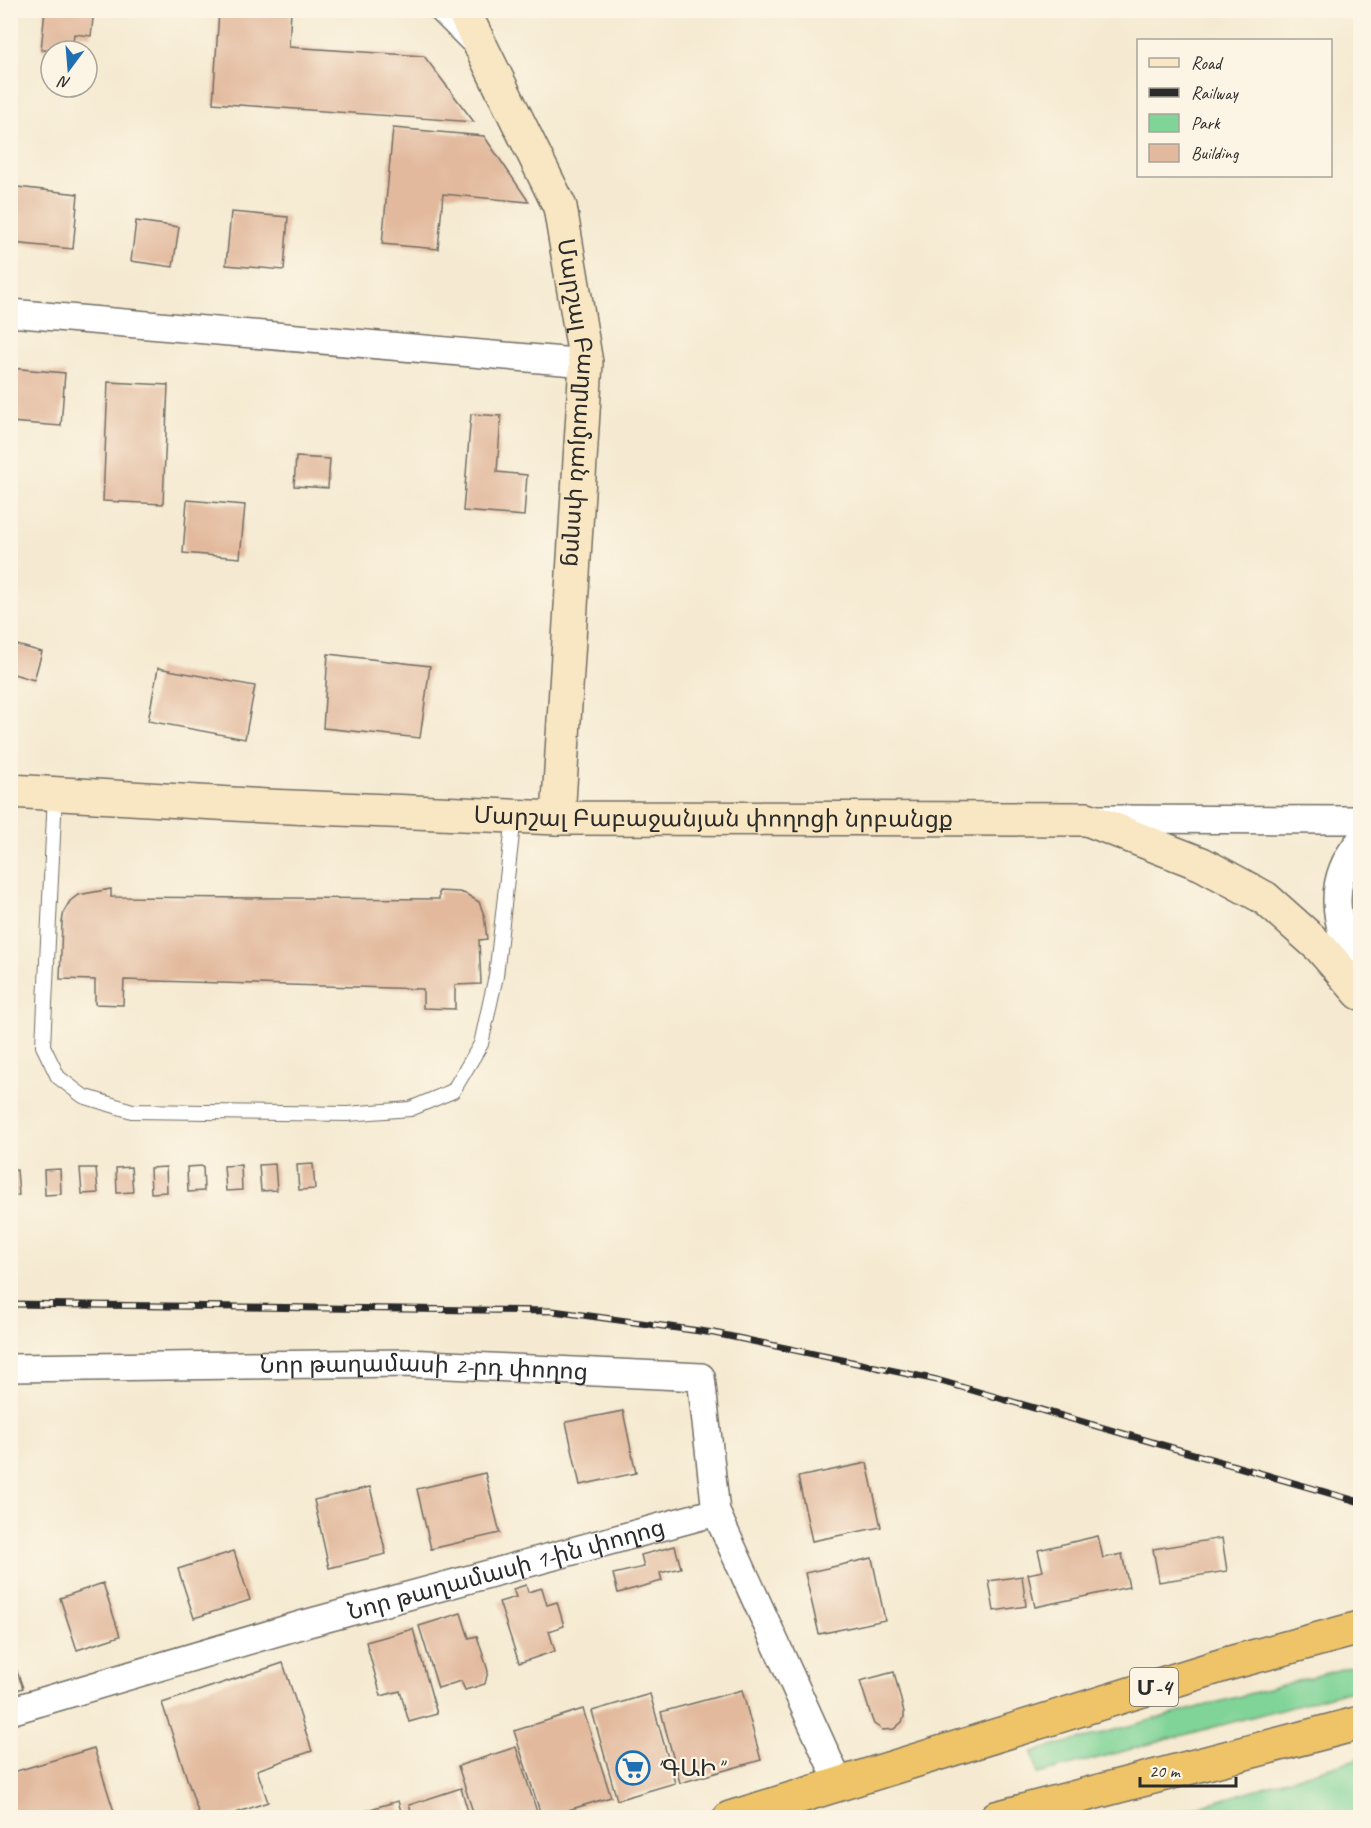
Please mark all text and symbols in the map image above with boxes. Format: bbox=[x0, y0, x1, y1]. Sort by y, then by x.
north arrow bbox=[39, 39, 99, 99]
legend bbox=[1137, 39, 1332, 177]
text: Road bbox=[1191, 52, 1224, 74]
text: N bbox=[55, 71, 73, 93]
text: Railway bbox=[1191, 82, 1239, 104]
text: Park bbox=[1191, 112, 1221, 134]
text: Building bbox=[1191, 142, 1240, 164]
street label: Մարշալ Բաղրամյան փողոց bbox=[550, 236, 602, 568]
street label: Մարշալ Բաբաջանյան փողոցի նրբանցք bbox=[473, 800, 953, 834]
street label: Նոր թաղամասի 2-րդ փողոց bbox=[260, 1348, 589, 1387]
street label: Նոր թաղամասի 1-ին փողոց bbox=[344, 1512, 668, 1627]
road number: Մ-4 bbox=[1130, 1668, 1178, 1706]
supermarket icon: "ԳԱԻ" bbox=[615, 1750, 651, 1786]
scale bar bbox=[1140, 1750, 1236, 1788]
place label: "ԳԱԻ" bbox=[656, 1753, 728, 1783]
text: 20 m bbox=[1149, 1760, 1182, 1782]

